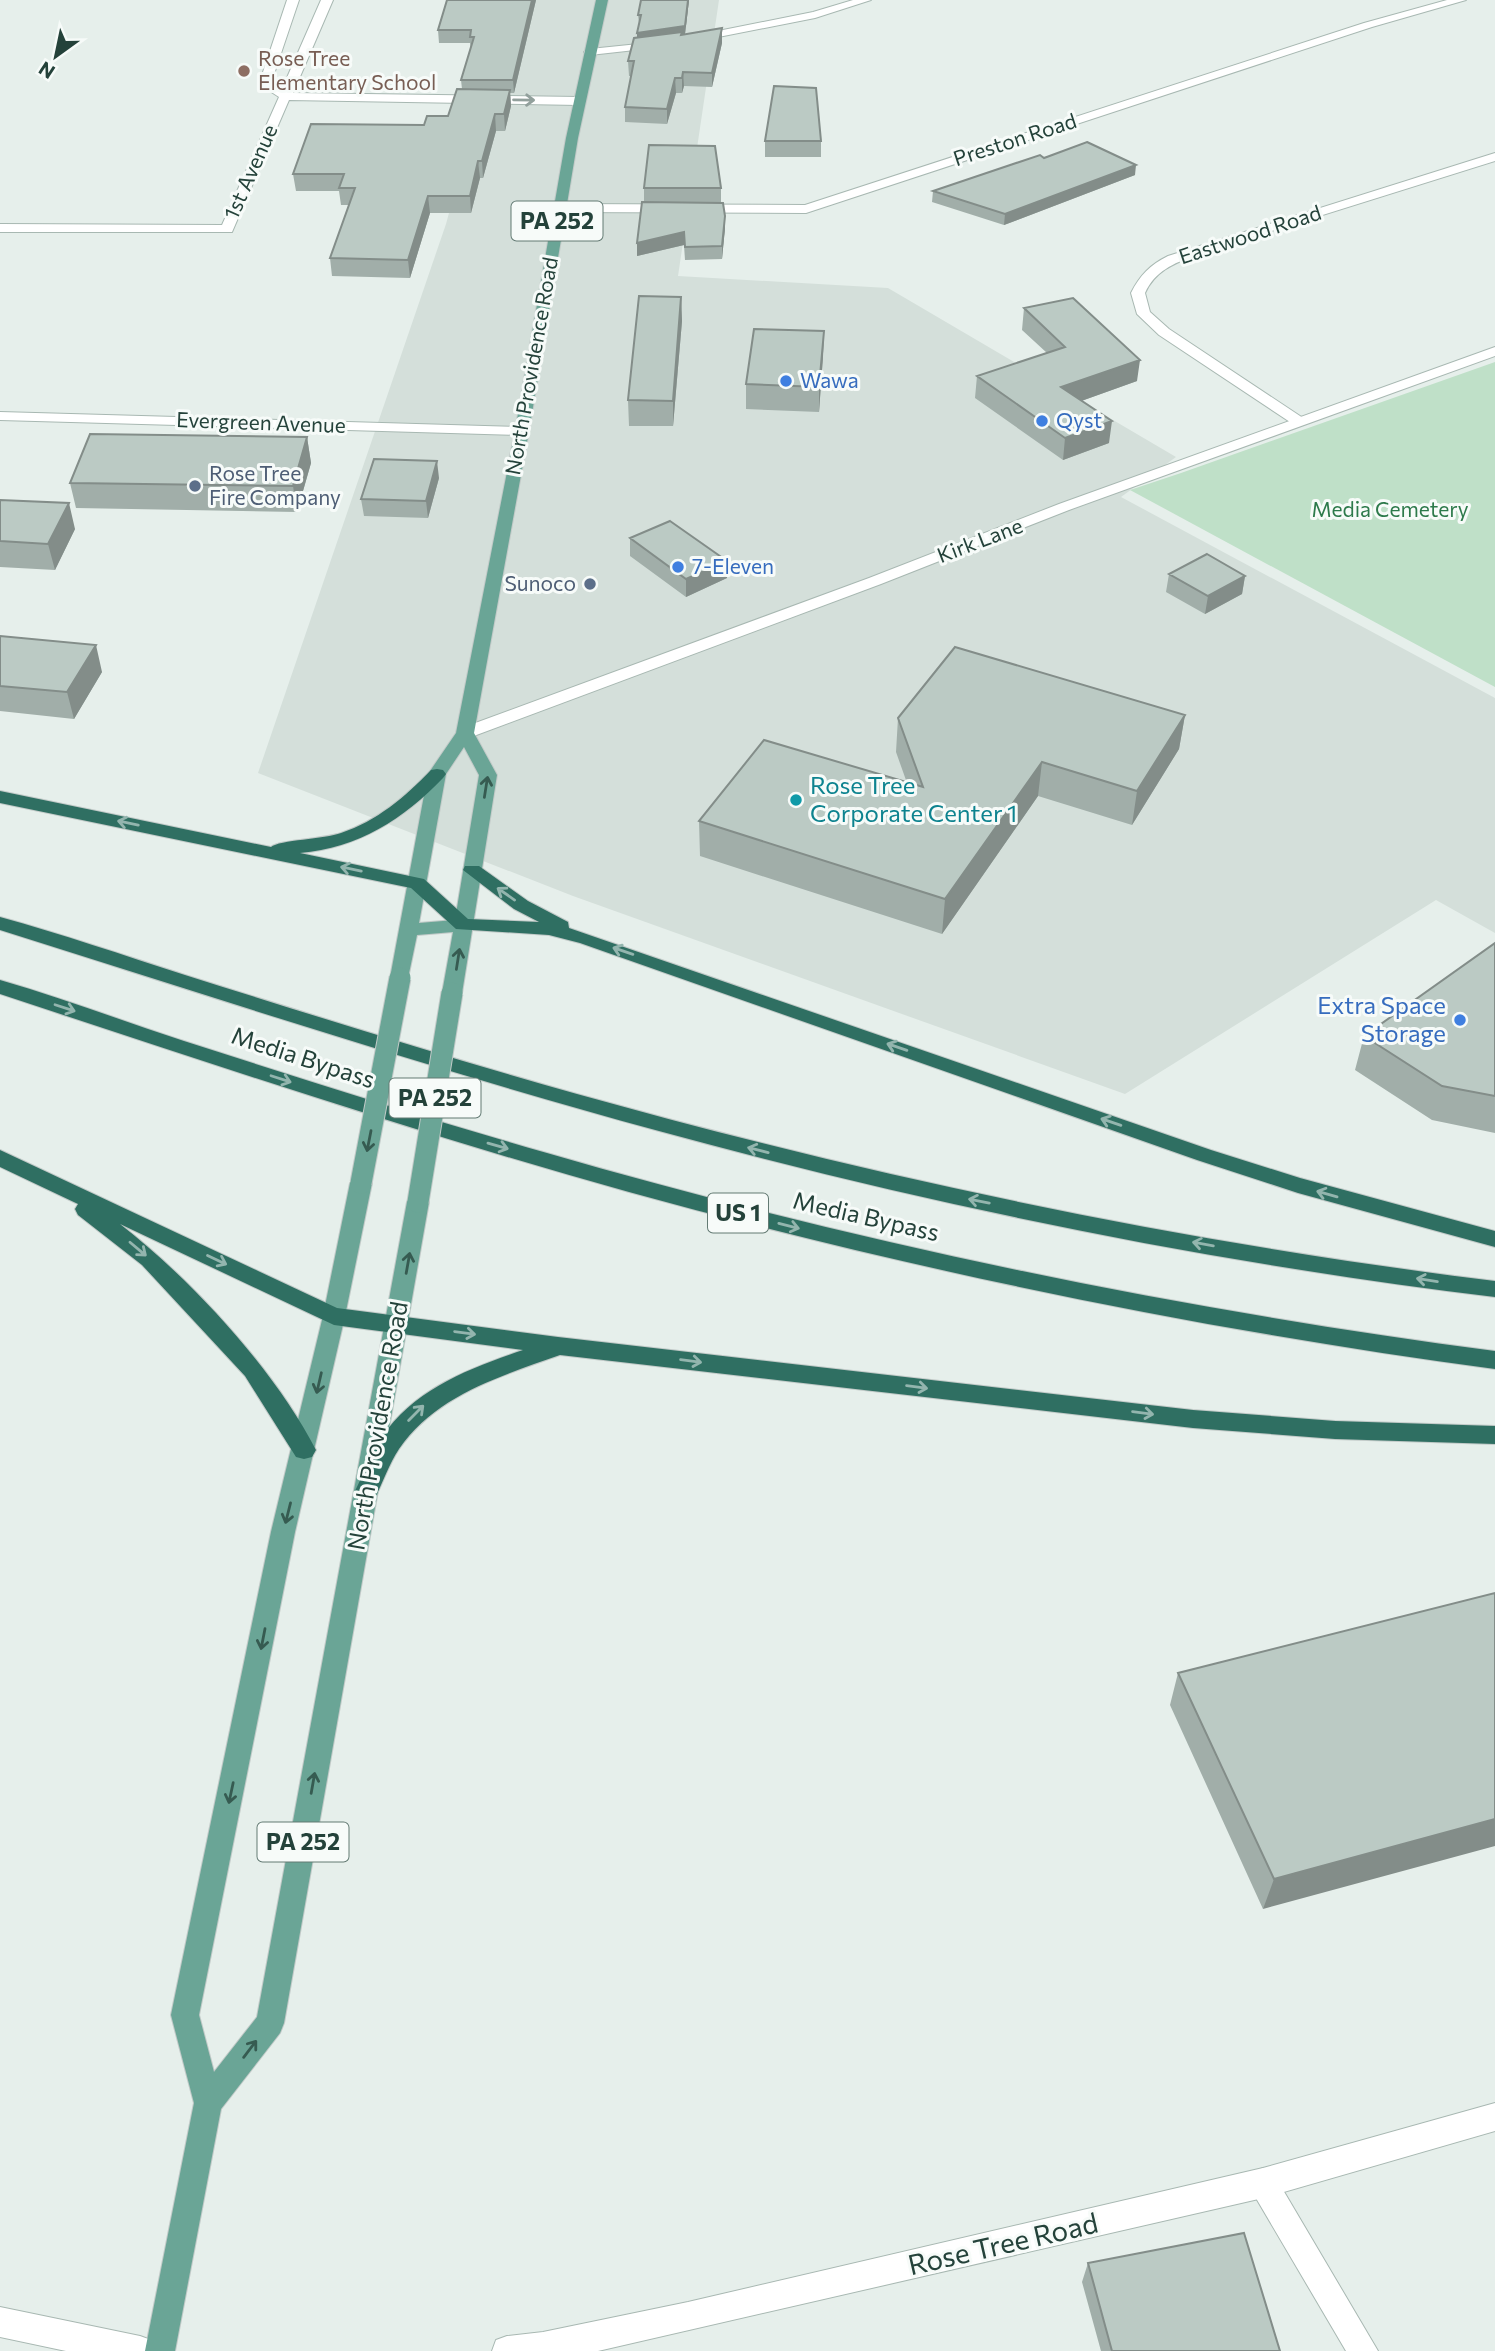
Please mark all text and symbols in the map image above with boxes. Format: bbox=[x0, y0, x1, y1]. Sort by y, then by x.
north arrow bbox=[21, 21, 91, 91]
place label: Rose Tree Elementary School bbox=[258, 45, 436, 94]
text: N bbox=[34, 57, 59, 84]
marker: Rose Tree Elementary School bbox=[236, 63, 252, 79]
one-way arrow bbox=[513, 93, 536, 107]
street label: Preston Road bbox=[950, 107, 1079, 170]
street label: 1st Avenue bbox=[218, 120, 282, 223]
street label: Eastwood Road bbox=[1175, 199, 1324, 268]
road number: PA 252 bbox=[512, 202, 602, 241]
street label: North Providence Road bbox=[499, 255, 562, 477]
place label: Wawa bbox=[800, 367, 859, 392]
marker: Wawa bbox=[778, 373, 794, 389]
street label: Evergreen Avenue bbox=[176, 406, 346, 437]
place label: Qyst bbox=[1056, 407, 1102, 432]
marker: Qyst bbox=[1034, 413, 1050, 429]
place label: Rose Tree Fire Company bbox=[209, 460, 341, 509]
marker: Rose Tree Fire Company bbox=[187, 478, 203, 494]
park label: Media Cemetery bbox=[1311, 496, 1469, 521]
street label: Kirk Lane bbox=[933, 512, 1026, 567]
place label: 7-Eleven bbox=[692, 553, 774, 578]
marker: 7-Eleven bbox=[670, 559, 686, 575]
place label: Sunoco bbox=[504, 570, 576, 595]
marker: Sunoco bbox=[582, 576, 598, 592]
place label: Rose Tree Corporate Center 1 bbox=[810, 770, 1017, 827]
one-way arrow bbox=[480, 776, 493, 799]
marker: Rose Tree Corporate Center 1 bbox=[788, 792, 804, 808]
one-way arrow bbox=[117, 816, 140, 830]
one-way arrow bbox=[340, 862, 363, 875]
one-way arrow bbox=[497, 887, 516, 901]
one-way arrow bbox=[612, 944, 634, 956]
one-way arrow bbox=[452, 948, 465, 971]
place label: Extra Space Storage bbox=[1317, 990, 1446, 1047]
one-way arrow bbox=[53, 1003, 75, 1016]
marker: Extra Space Storage bbox=[1452, 1012, 1468, 1028]
street label: Media Bypass bbox=[228, 1020, 379, 1093]
one-way arrow bbox=[886, 1040, 908, 1052]
one-way arrow bbox=[270, 1073, 292, 1086]
road number: PA 252 bbox=[390, 1078, 480, 1118]
one-way arrow bbox=[1101, 1115, 1123, 1127]
one-way arrow bbox=[362, 1129, 375, 1152]
one-way arrow bbox=[487, 1141, 509, 1154]
one-way arrow bbox=[747, 1143, 770, 1156]
street label: Media Bypass bbox=[790, 1185, 942, 1246]
one-way arrow bbox=[1316, 1186, 1338, 1199]
road number: US 1 bbox=[708, 1194, 768, 1232]
one-way arrow bbox=[968, 1194, 991, 1208]
one-way arrow bbox=[777, 1220, 799, 1233]
one-way arrow bbox=[1192, 1237, 1215, 1250]
one-way arrow bbox=[129, 1241, 147, 1257]
one-way arrow bbox=[402, 1252, 415, 1275]
one-way arrow bbox=[206, 1254, 227, 1268]
one-way arrow bbox=[1416, 1274, 1439, 1287]
street label: North Providence Road bbox=[340, 1299, 413, 1552]
one-way arrow bbox=[453, 1327, 476, 1340]
one-way arrow bbox=[679, 1355, 701, 1368]
one-way arrow bbox=[312, 1371, 325, 1394]
one-way arrow bbox=[905, 1381, 927, 1394]
one-way arrow bbox=[407, 1405, 424, 1422]
one-way arrow bbox=[1131, 1407, 1153, 1420]
one-way arrow bbox=[281, 1501, 294, 1524]
one-way arrow bbox=[256, 1627, 269, 1650]
one-way arrow bbox=[307, 1772, 320, 1795]
one-way arrow bbox=[223, 1781, 237, 1804]
road number: PA 252 bbox=[258, 1823, 348, 1862]
one-way arrow bbox=[242, 2040, 257, 2059]
street label: Rose Tree Road bbox=[905, 2205, 1101, 2281]

